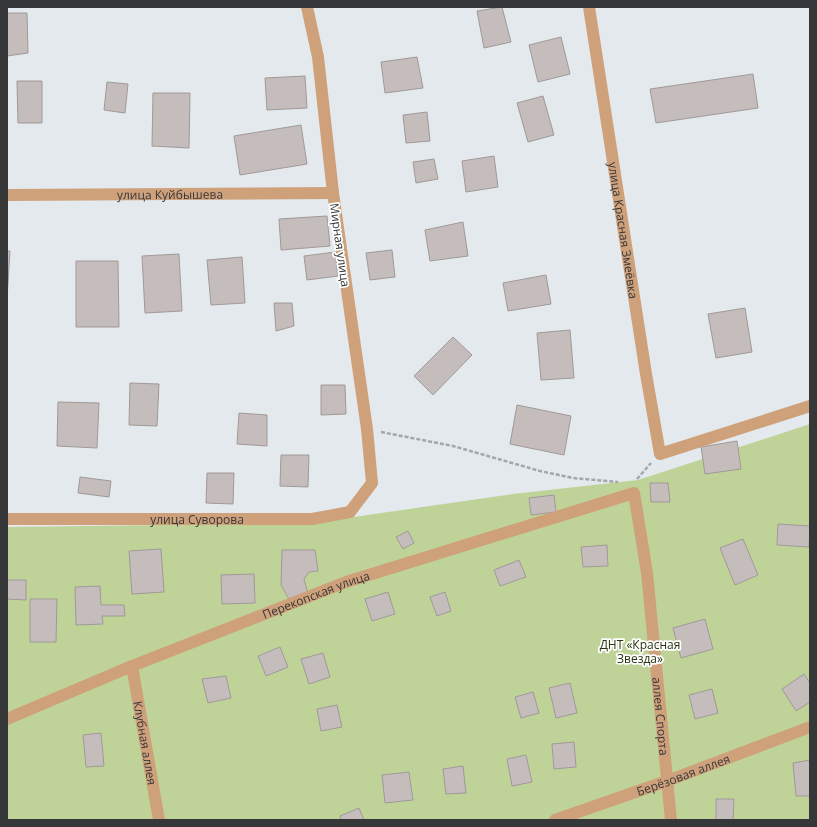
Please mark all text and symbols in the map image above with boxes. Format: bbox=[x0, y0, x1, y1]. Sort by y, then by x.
street label: улица Красная Змеёвка bbox=[605, 161, 643, 300]
street label: улица Куйбышева bbox=[117, 185, 223, 203]
street label: Мирная улица bbox=[326, 202, 354, 288]
street label: улица Суворова bbox=[150, 511, 244, 528]
street label: Перекопская улица bbox=[260, 567, 372, 623]
park label: ДНТ «Красная Звезда» bbox=[600, 636, 680, 667]
street label: аллея Спорта bbox=[649, 676, 673, 756]
street label: Клубная аллея bbox=[130, 699, 161, 786]
street label: Берёзовая аллея bbox=[634, 750, 732, 799]

